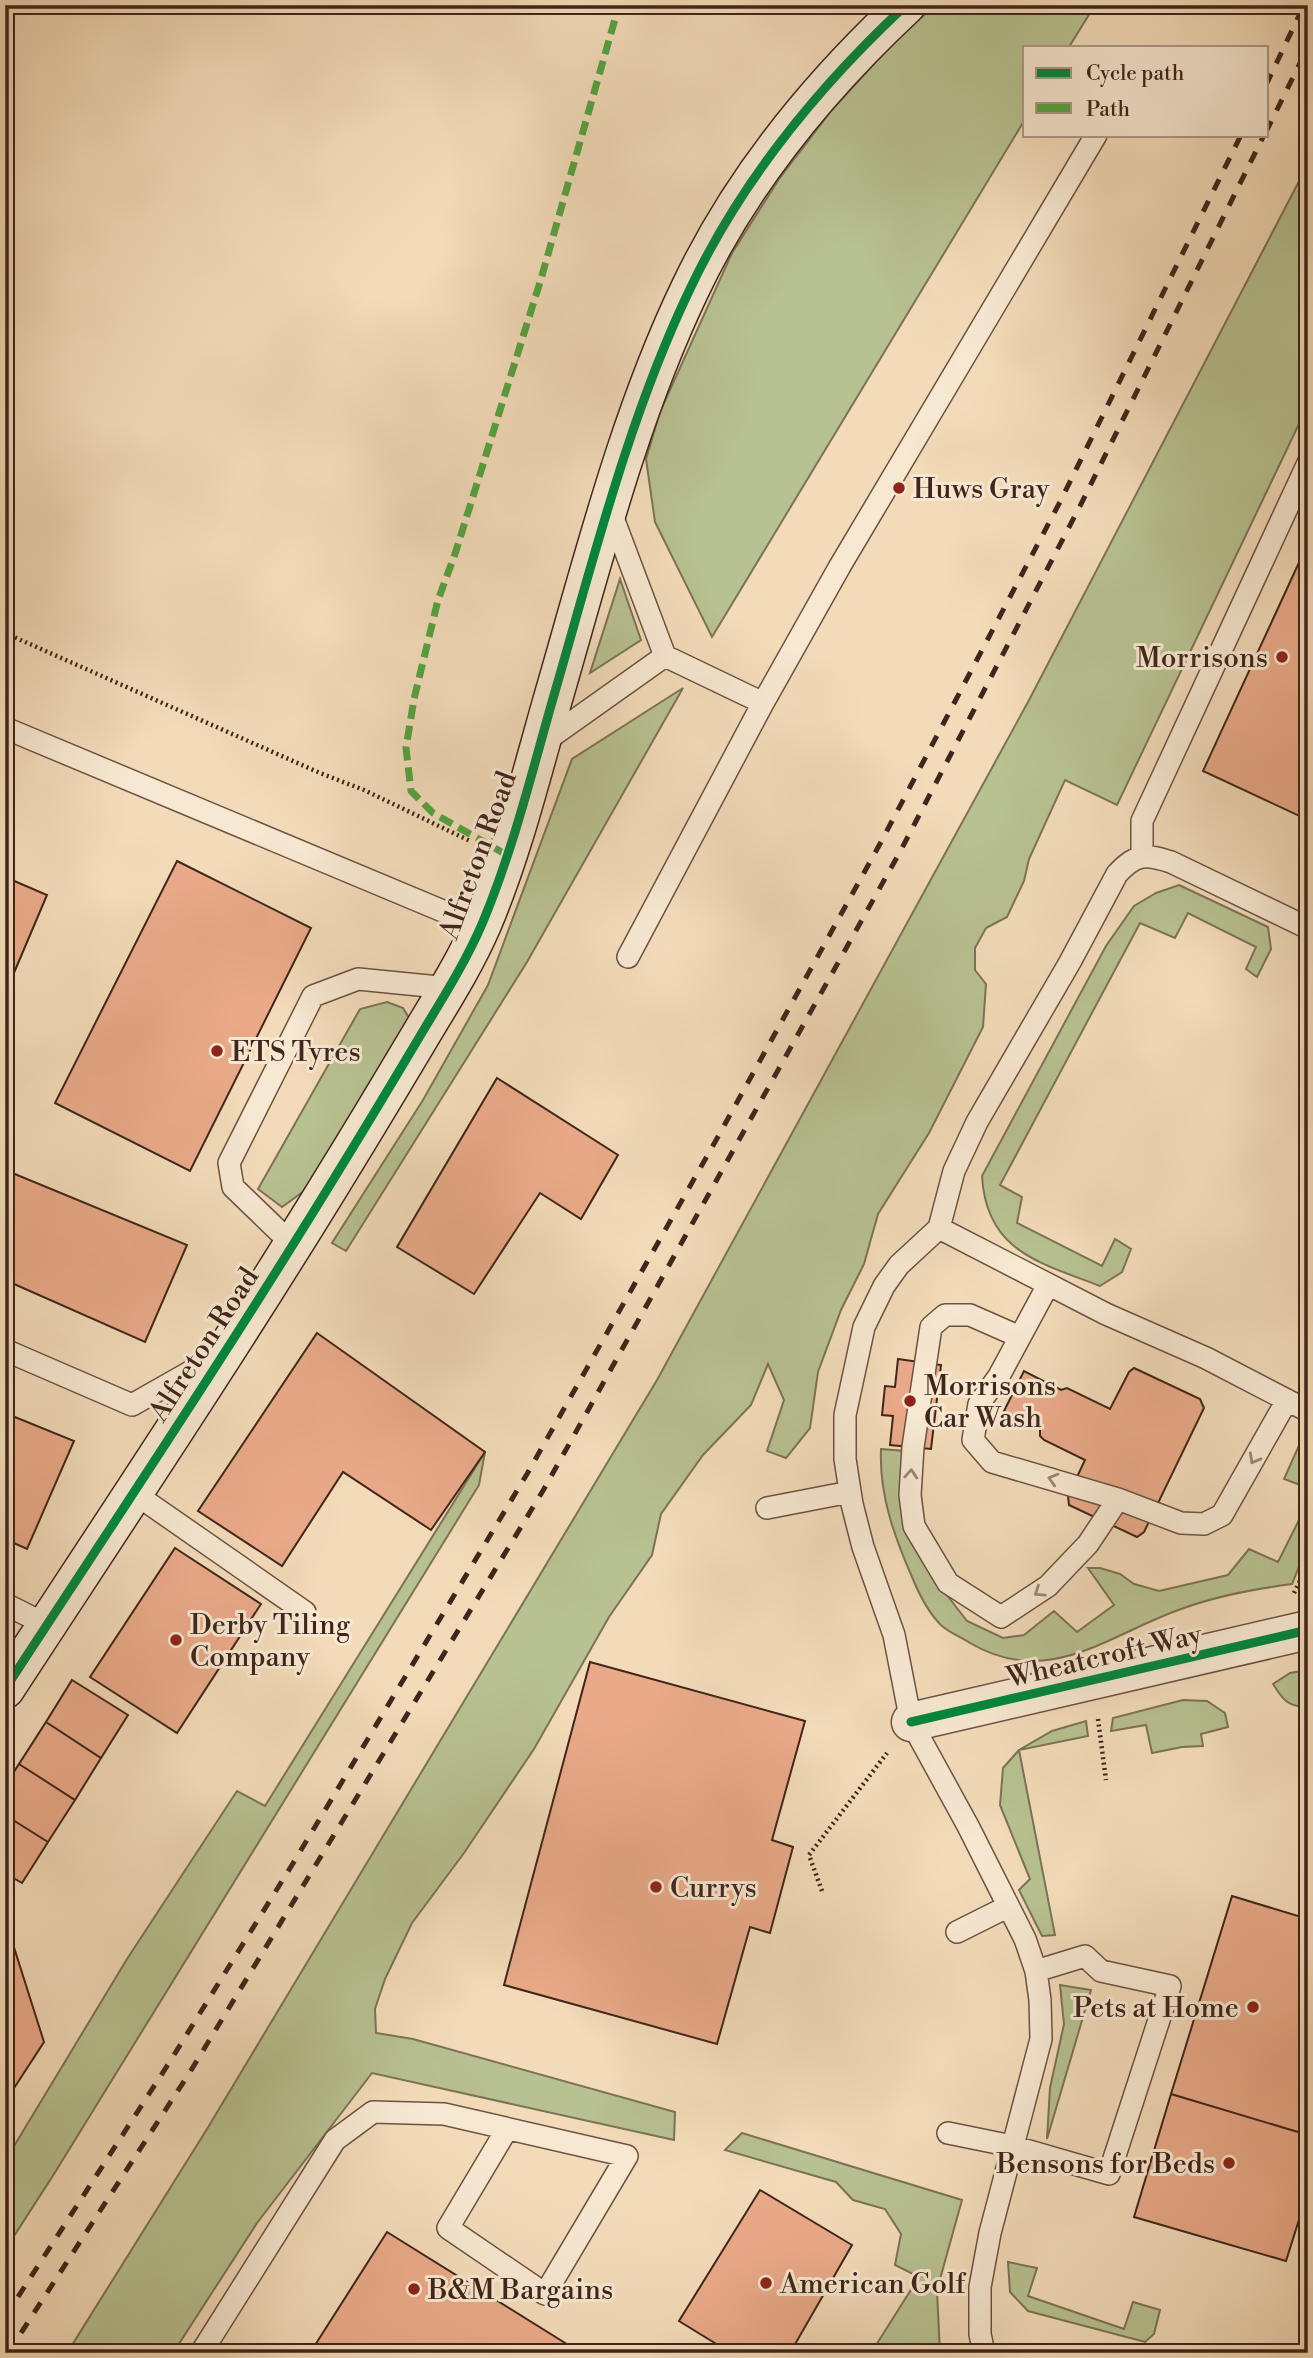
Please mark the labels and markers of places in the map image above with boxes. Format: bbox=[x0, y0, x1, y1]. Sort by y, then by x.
place label: Huws Gray bbox=[913, 472, 1050, 507]
marker: Huws Gray bbox=[891, 480, 907, 496]
place label: Morrisons bbox=[1136, 641, 1268, 676]
marker: Morrisons bbox=[1274, 649, 1290, 665]
place label: ETS Tyres bbox=[231, 1035, 361, 1070]
marker: ETS Tyres bbox=[209, 1043, 225, 1059]
place label: Morrisons Car Wash bbox=[924, 1369, 1056, 1436]
marker: Morrisons Car Wash bbox=[902, 1393, 918, 1409]
place label: Derby Tiling Company bbox=[190, 1608, 351, 1675]
marker: Derby Tiling Company bbox=[168, 1632, 184, 1648]
place label: Currys bbox=[670, 1871, 757, 1906]
marker: Currys bbox=[648, 1879, 664, 1895]
place label: Pets at Home bbox=[1073, 1991, 1239, 2026]
marker: Pets at Home bbox=[1245, 1999, 1261, 2015]
place label: Bensons for Beds bbox=[996, 2147, 1215, 2182]
marker: Bensons for Beds bbox=[1221, 2155, 1237, 2171]
place label: American Golf bbox=[779, 2267, 967, 2302]
place label: B&M Bargains bbox=[427, 2273, 613, 2308]
marker: American Golf bbox=[758, 2275, 774, 2291]
marker: B&M Bargains bbox=[406, 2281, 422, 2297]

